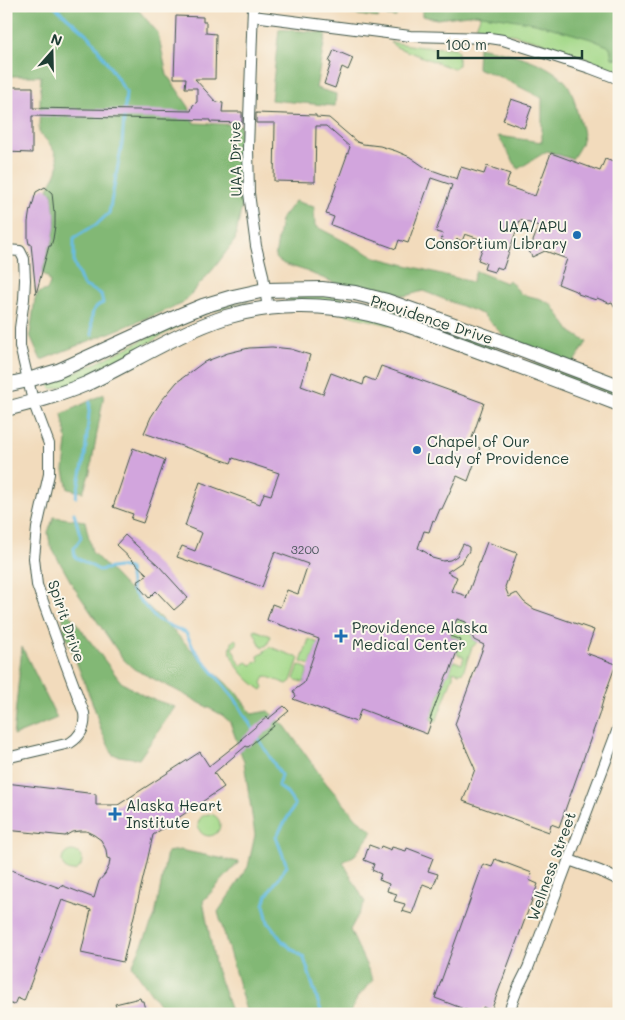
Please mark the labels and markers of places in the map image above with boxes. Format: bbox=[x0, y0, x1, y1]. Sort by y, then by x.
place label: UAA/APU Consortium Library bbox=[425, 216, 567, 253]
marker: UAA/APU Consortium Library bbox=[571, 229, 583, 241]
place label: Chapel of Our Lady of Providence bbox=[427, 431, 569, 468]
marker: Chapel of Our Lady of Providence bbox=[411, 444, 423, 456]
place label: Providence Alaska Medical Center bbox=[352, 617, 488, 654]
marker: Providence Alaska Medical Center bbox=[334, 629, 348, 643]
place label: Alaska Heart Institute bbox=[126, 795, 222, 832]
marker: Alaska Heart Institute bbox=[108, 807, 122, 821]

